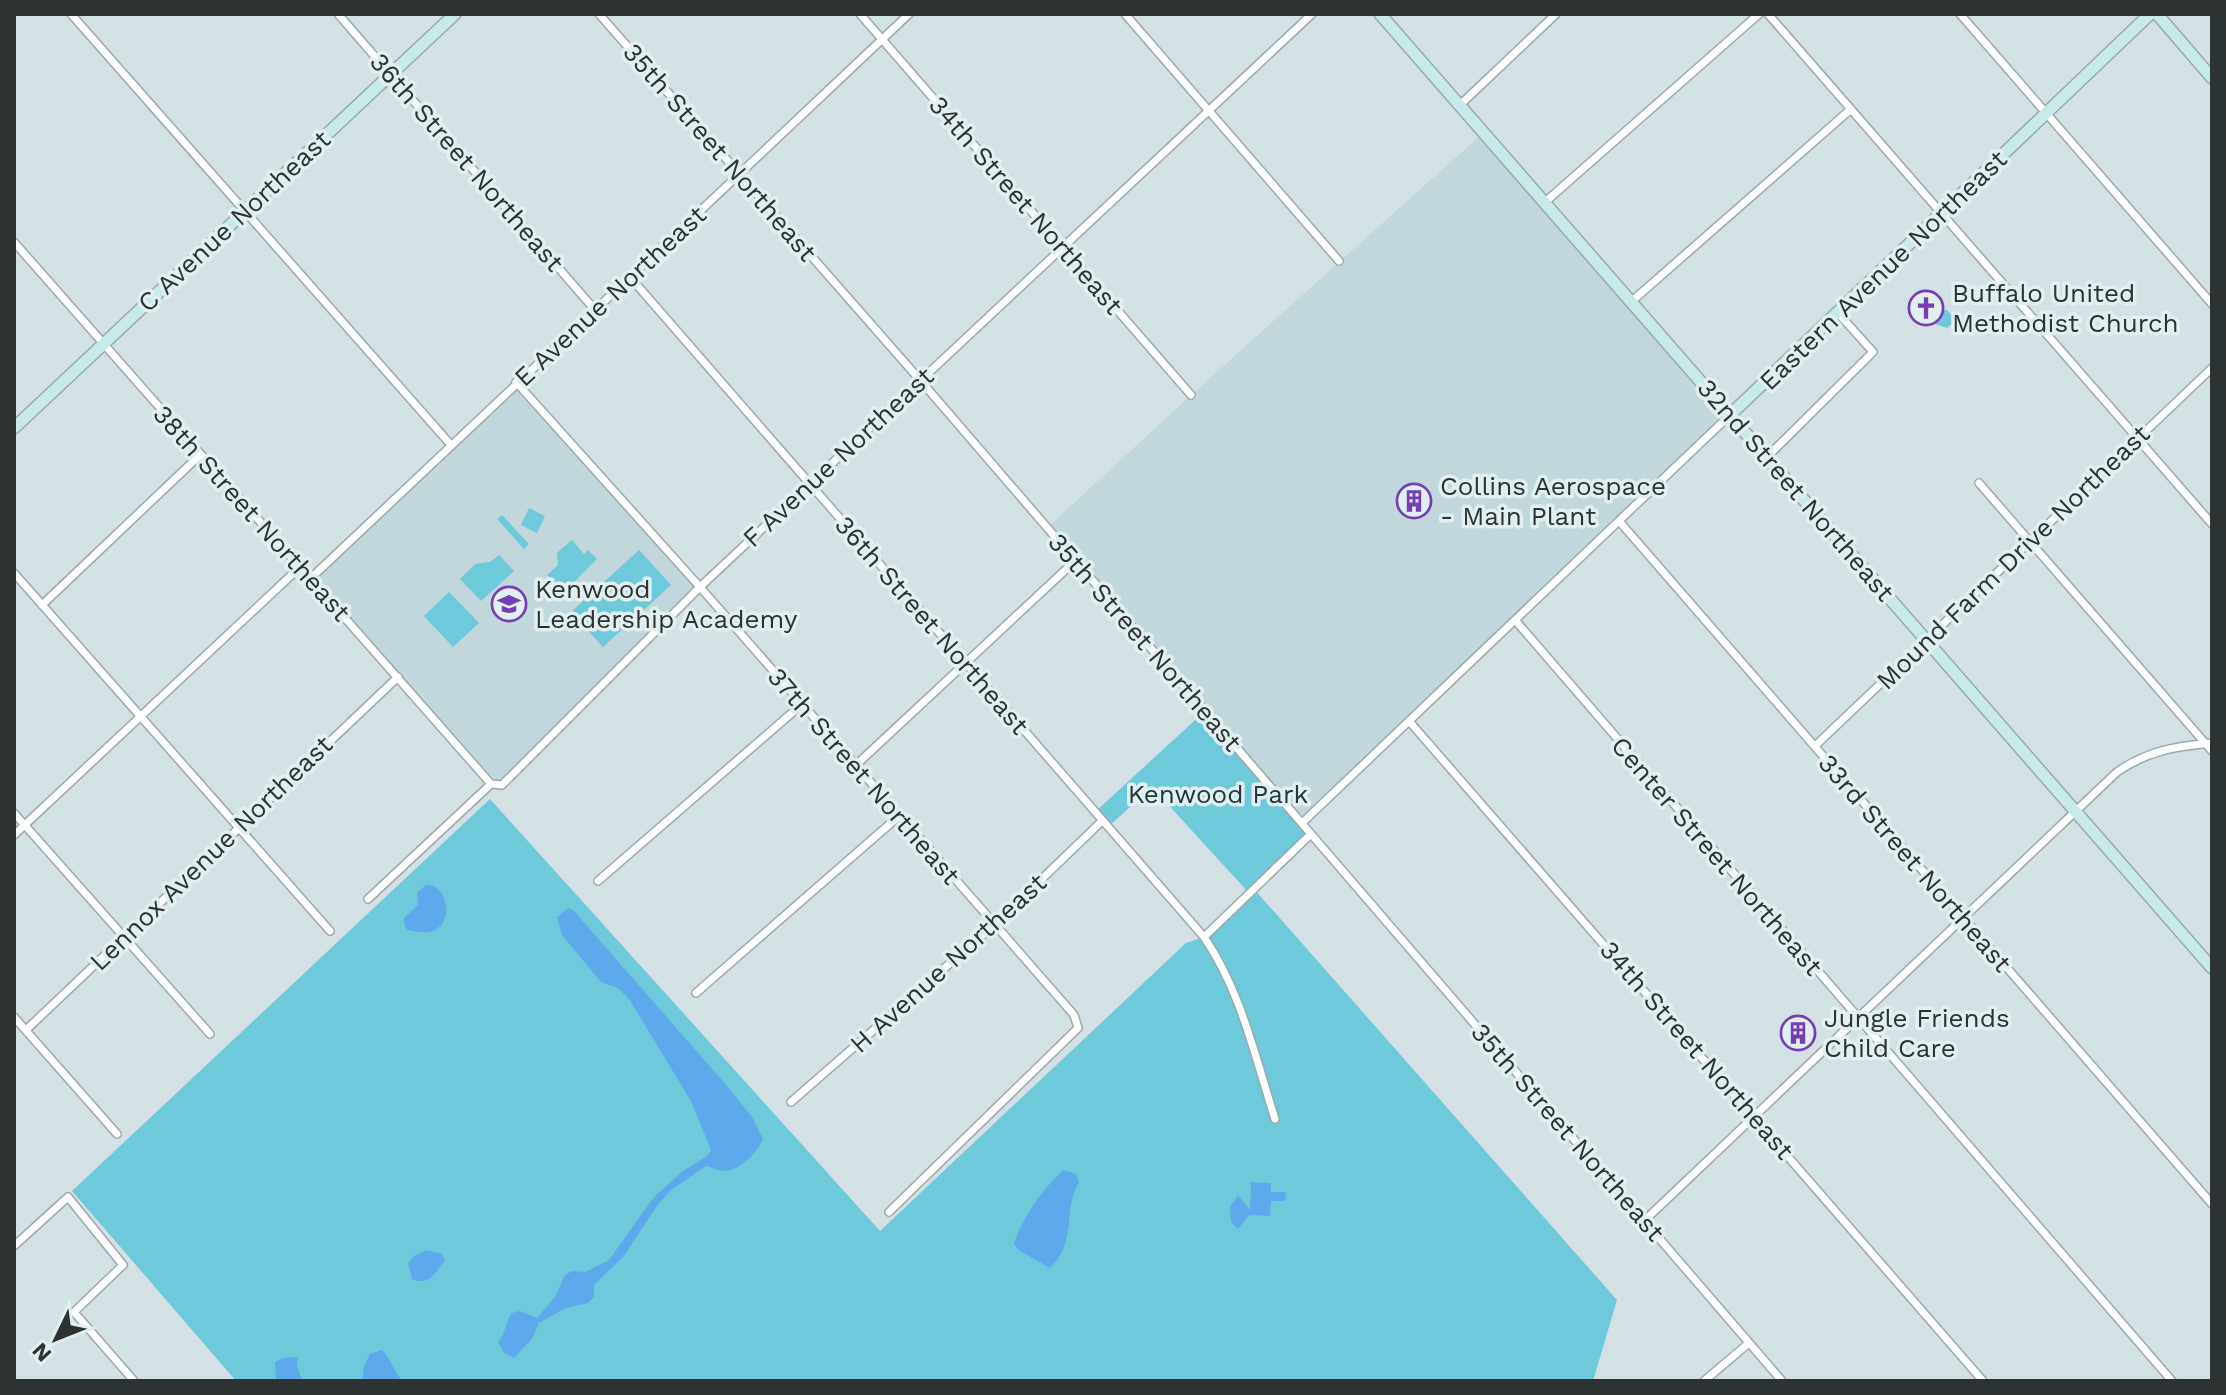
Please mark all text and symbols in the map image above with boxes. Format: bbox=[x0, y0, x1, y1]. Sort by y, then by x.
street label: 35th Street Northeast bbox=[617, 37, 823, 267]
street label: 36th Street Northeast bbox=[364, 47, 570, 277]
street label: 34th Street Northeast bbox=[923, 90, 1129, 320]
street label: C Avenue Northeast bbox=[132, 124, 336, 318]
street label: Eastern Avenue Northeast bbox=[1753, 144, 2013, 396]
street label: E Avenue Northeast bbox=[508, 199, 712, 393]
place label: Buffalo United Methodist Church bbox=[1952, 278, 2179, 338]
church icon: Buffalo United Methodist Church bbox=[1907, 289, 1945, 327]
street label: F Avenue Northeast bbox=[737, 361, 940, 553]
street label: 32nd Street Northeast bbox=[1691, 373, 1901, 607]
street label: 38th Street Northeast bbox=[147, 399, 357, 627]
street label: Mound Farm Drive Northeast bbox=[1870, 418, 2156, 695]
place label: Collins Aerospace - Main Plant bbox=[1440, 471, 1666, 531]
building icon: Collins Aerospace - Main Plant bbox=[1395, 482, 1433, 520]
street label: 36th Street Northeast bbox=[829, 510, 1035, 740]
street label: 35th Street Northeast bbox=[1042, 527, 1248, 757]
place label: Kenwood Leadership Academy bbox=[535, 574, 798, 634]
school or university icon: Kenwood Leadership Academy bbox=[490, 585, 528, 623]
street label: 37th Street Northeast bbox=[762, 662, 966, 891]
street label: Lennox Avenue Northeast bbox=[84, 729, 338, 977]
street label: Center Street Northeast bbox=[1605, 731, 1829, 981]
street label: 33rd Street Northeast bbox=[1812, 748, 2018, 978]
park label: Kenwood Park bbox=[1128, 779, 1308, 809]
street label: H Avenue Northeast bbox=[844, 867, 1052, 1059]
street label: 34th Street Northeast bbox=[1594, 935, 1800, 1165]
place label: Jungle Friends Child Care bbox=[1824, 1003, 2010, 1063]
building icon: Jungle Friends Child Care bbox=[1779, 1014, 1817, 1052]
street label: 35th Street Northeast bbox=[1465, 1017, 1671, 1247]
north arrow bbox=[16, 1299, 96, 1379]
text: N bbox=[27, 1338, 56, 1367]

